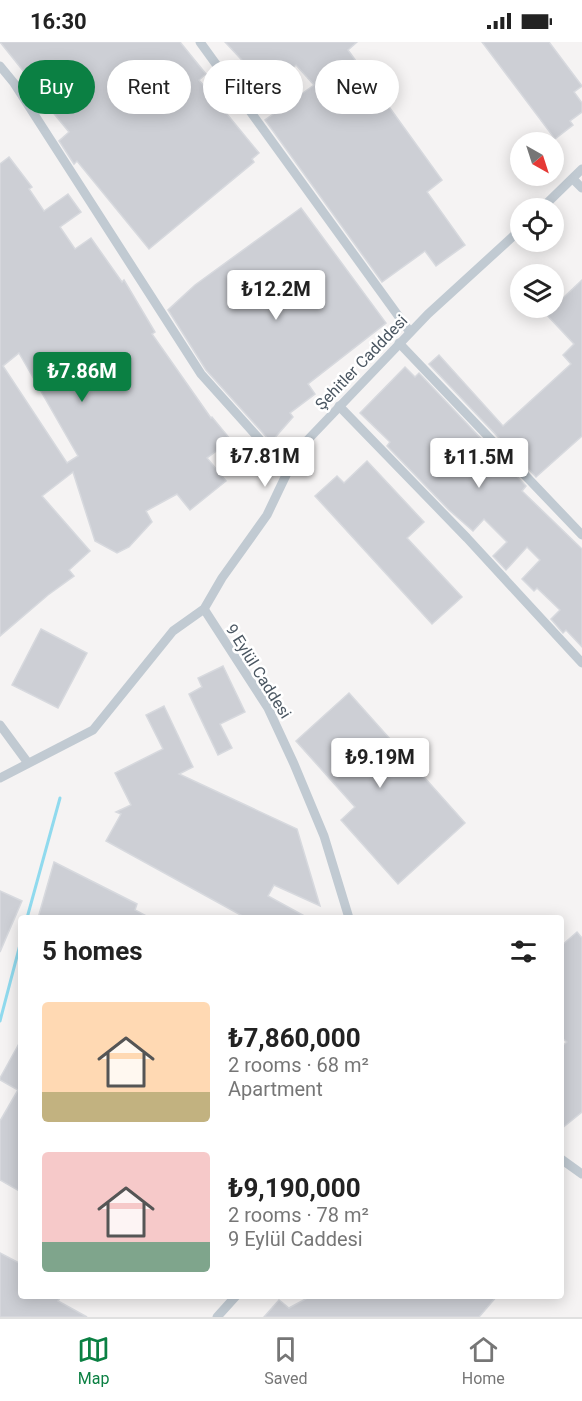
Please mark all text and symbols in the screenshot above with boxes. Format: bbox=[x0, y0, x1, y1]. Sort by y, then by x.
text: 16:30 bbox=[30, 9, 87, 34]
chip: Buy bbox=[18, 60, 95, 114]
chip: Rent bbox=[107, 60, 191, 114]
chip: Filters bbox=[203, 60, 303, 114]
chip: New bbox=[315, 60, 399, 114]
north arrow bbox=[510, 132, 564, 186]
map controls bbox=[510, 132, 564, 318]
button: locate bbox=[510, 198, 564, 252]
button: layers bbox=[510, 264, 564, 318]
pin: ₺12.2M bbox=[227, 270, 325, 321]
text: ₺12.2M bbox=[241, 277, 311, 301]
street label: Şehitler Cadddesi bbox=[311, 311, 411, 414]
pin: ₺7.86M bbox=[33, 352, 131, 403]
text: ₺7.86M bbox=[47, 359, 117, 383]
pin: ₺7.81M bbox=[216, 437, 314, 488]
pin: ₺11.5M bbox=[430, 438, 528, 489]
text: ₺7.81M bbox=[230, 444, 300, 468]
text: ₺11.5M bbox=[444, 445, 514, 469]
street label: 9 Eylül Caddesi bbox=[222, 621, 295, 722]
pin: ₺9.19M bbox=[331, 738, 429, 789]
text: ₺9.19M bbox=[345, 745, 415, 769]
icon: filters bbox=[507, 935, 540, 968]
text: 5 homes bbox=[42, 936, 143, 966]
text: ₺7,860,000 bbox=[228, 1023, 361, 1053]
icon: home bbox=[90, 1026, 162, 1098]
text: 2 rooms · 68 m² bbox=[228, 1053, 369, 1077]
text: Apartment bbox=[228, 1077, 323, 1101]
text: ₺9,190,000 bbox=[228, 1173, 361, 1203]
icon: home bbox=[90, 1176, 162, 1248]
text: 2 rooms · 78 m² bbox=[228, 1203, 369, 1227]
text: 9 Eylül Caddesi bbox=[228, 1227, 363, 1251]
tab: Map bbox=[77, 1333, 110, 1388]
tab: Saved bbox=[264, 1333, 308, 1388]
tab: Home bbox=[462, 1333, 505, 1388]

